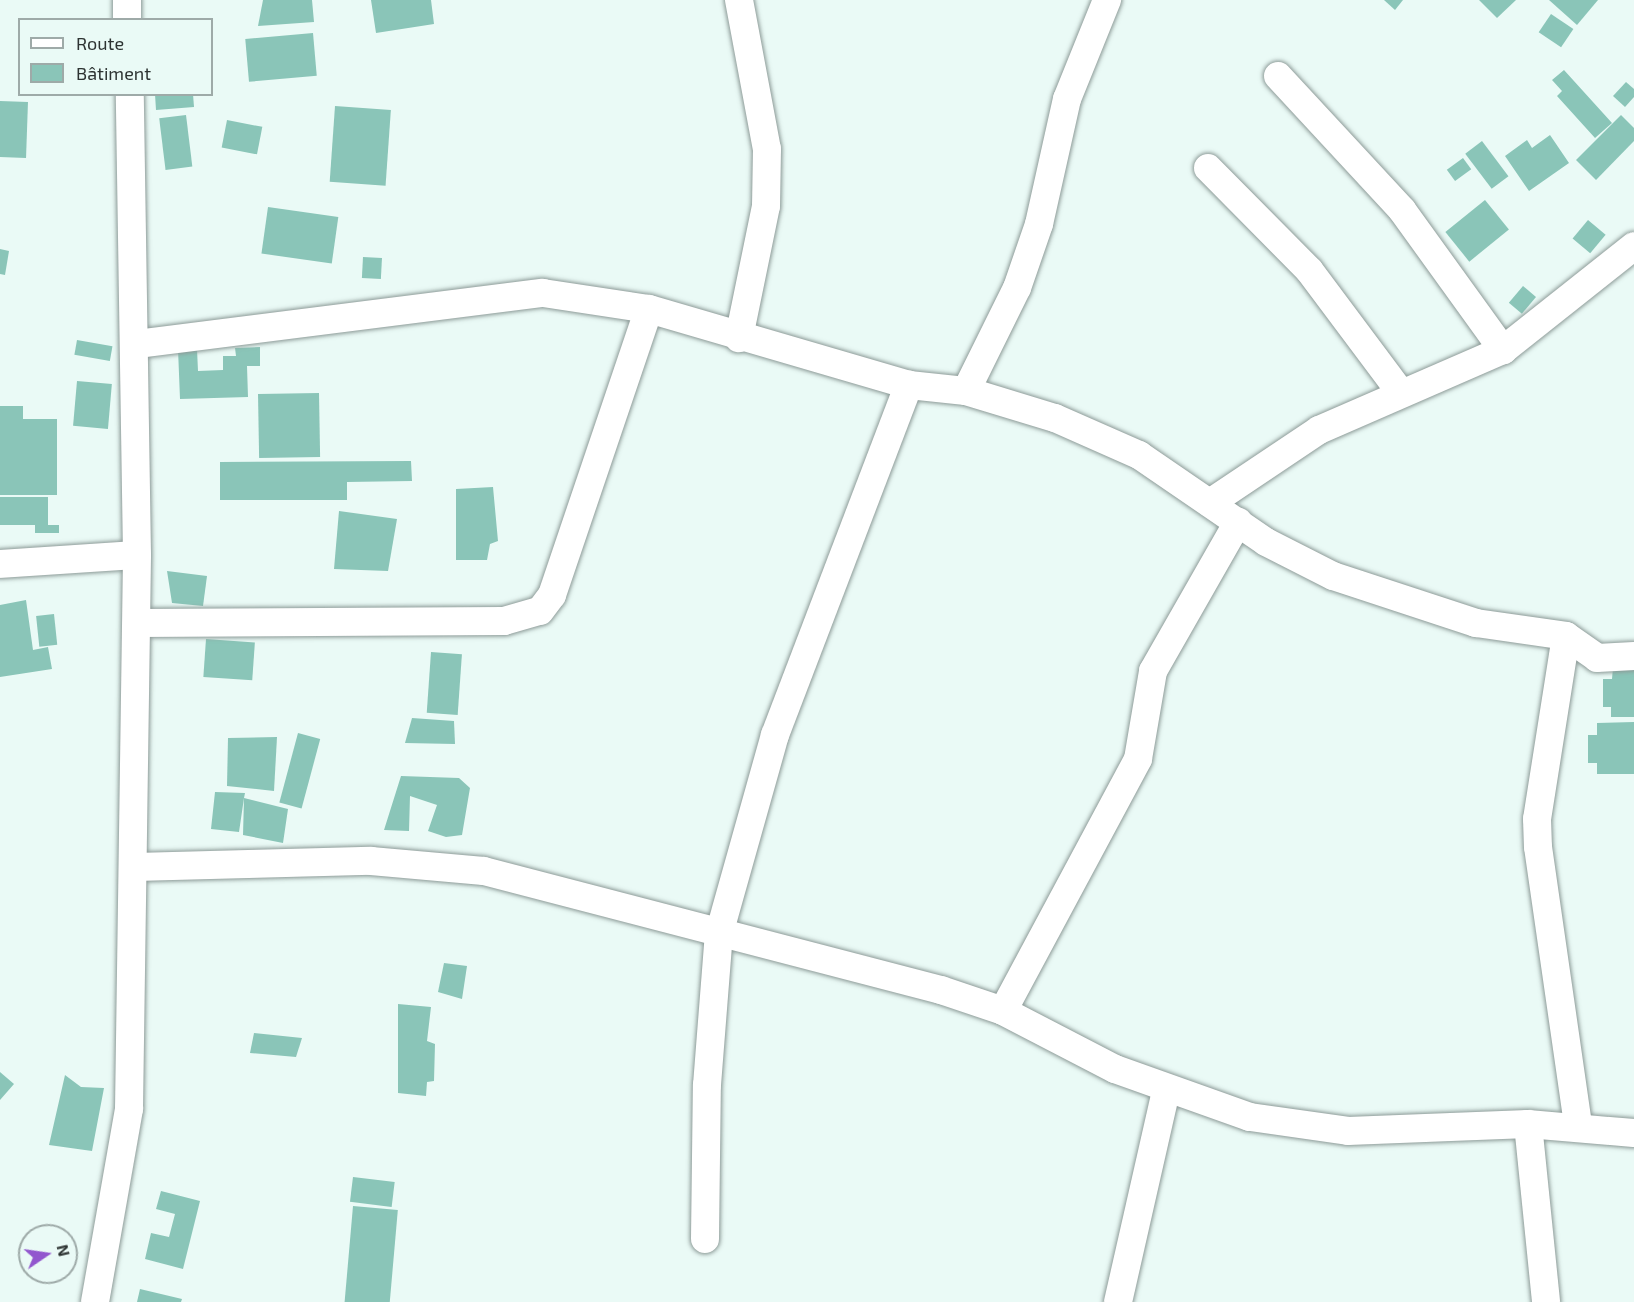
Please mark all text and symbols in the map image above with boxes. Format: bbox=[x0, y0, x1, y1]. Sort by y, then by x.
legend bbox=[18, 18, 213, 96]
text: Route bbox=[76, 32, 124, 54]
text: Bâtiment bbox=[76, 62, 151, 84]
north arrow bbox=[18, 1224, 78, 1284]
text: N bbox=[54, 1243, 75, 1258]

